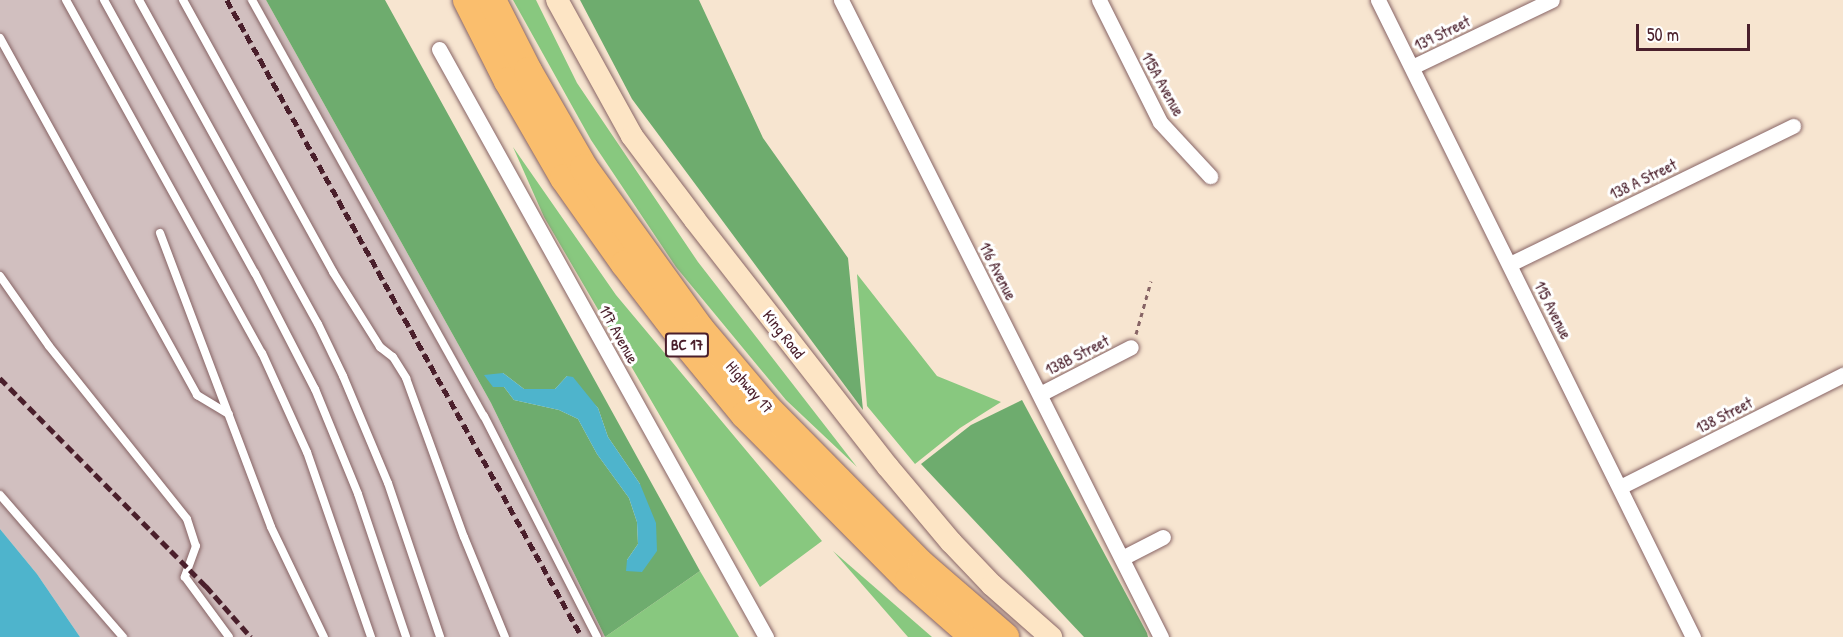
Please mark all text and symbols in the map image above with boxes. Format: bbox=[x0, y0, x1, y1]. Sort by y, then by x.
street label: 139 Street bbox=[1411, 11, 1473, 55]
scale bar bbox=[1639, 12, 1753, 50]
text: 50 m bbox=[1647, 22, 1679, 47]
street label: 115A Avenue bbox=[1138, 49, 1188, 119]
street label: 138 A Street bbox=[1606, 155, 1680, 203]
street label: 116 Avenue bbox=[975, 239, 1021, 303]
street label: 115 Avenue bbox=[1530, 278, 1576, 342]
street label: 117 Avenue bbox=[595, 301, 643, 367]
street label: King Road bbox=[759, 306, 809, 362]
street label: 138B Street bbox=[1042, 331, 1112, 379]
road number: BC 17 bbox=[664, 333, 710, 357]
street label: Highway 17 bbox=[722, 357, 778, 417]
street label: 138 Street bbox=[1693, 393, 1755, 437]

